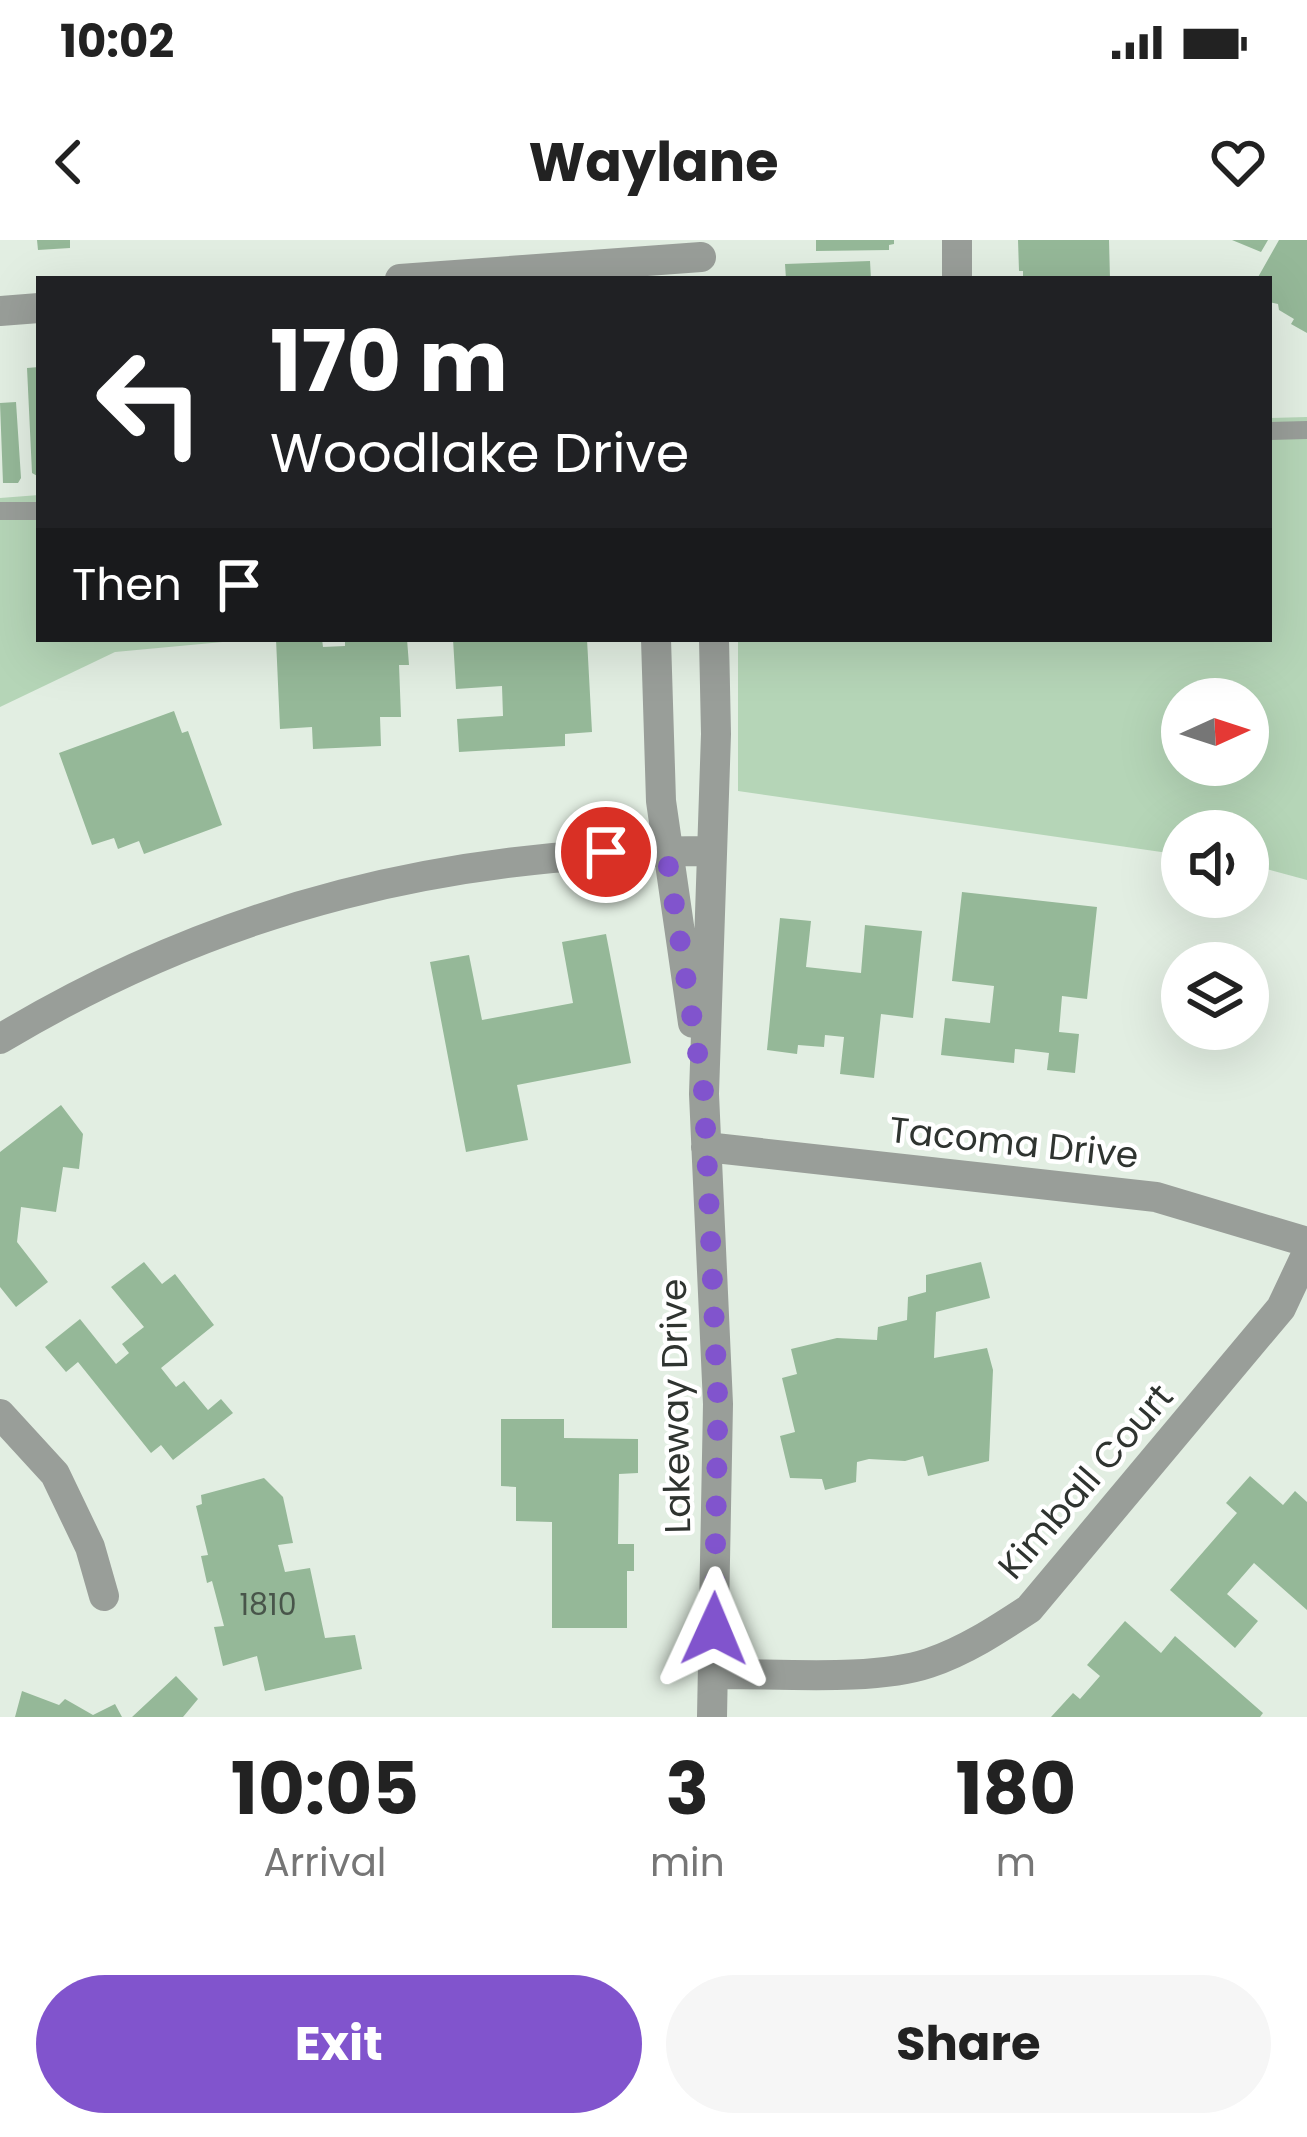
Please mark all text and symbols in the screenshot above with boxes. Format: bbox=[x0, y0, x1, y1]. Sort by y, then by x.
text: 10:02 bbox=[60, 10, 174, 73]
text: Waylane bbox=[529, 124, 778, 200]
icon: back bbox=[36, 129, 102, 195]
icon: heart bbox=[1205, 129, 1271, 195]
text: 170 m bbox=[270, 303, 508, 420]
icon: left bbox=[72, 324, 228, 480]
text: Woodlake Drive bbox=[270, 415, 689, 491]
icon: arrive bbox=[206, 552, 272, 618]
text: Then bbox=[72, 553, 182, 616]
north arrow bbox=[1161, 678, 1269, 786]
map controls bbox=[1161, 678, 1269, 1050]
pin bbox=[555, 801, 657, 903]
button: sound bbox=[1161, 810, 1269, 918]
icon: arrive bbox=[573, 819, 639, 885]
button: layers bbox=[1161, 942, 1269, 1050]
street label: Tacoma Drive bbox=[887, 1104, 1141, 1181]
street label: Lakeway Drive bbox=[648, 1278, 703, 1534]
street label: Kimball Court bbox=[986, 1373, 1185, 1590]
position arrow bbox=[651, 1566, 777, 1692]
house number: 1810 bbox=[240, 1583, 296, 1626]
text: 10:05 bbox=[231, 1738, 419, 1839]
text: 3 bbox=[665, 1738, 709, 1839]
text: 180 bbox=[955, 1738, 1076, 1839]
text: Arrival bbox=[264, 1835, 386, 1890]
text: min bbox=[650, 1835, 725, 1890]
text: m bbox=[996, 1835, 1036, 1890]
button: Exit bbox=[36, 1975, 642, 2113]
button: Share bbox=[666, 1975, 1271, 2113]

